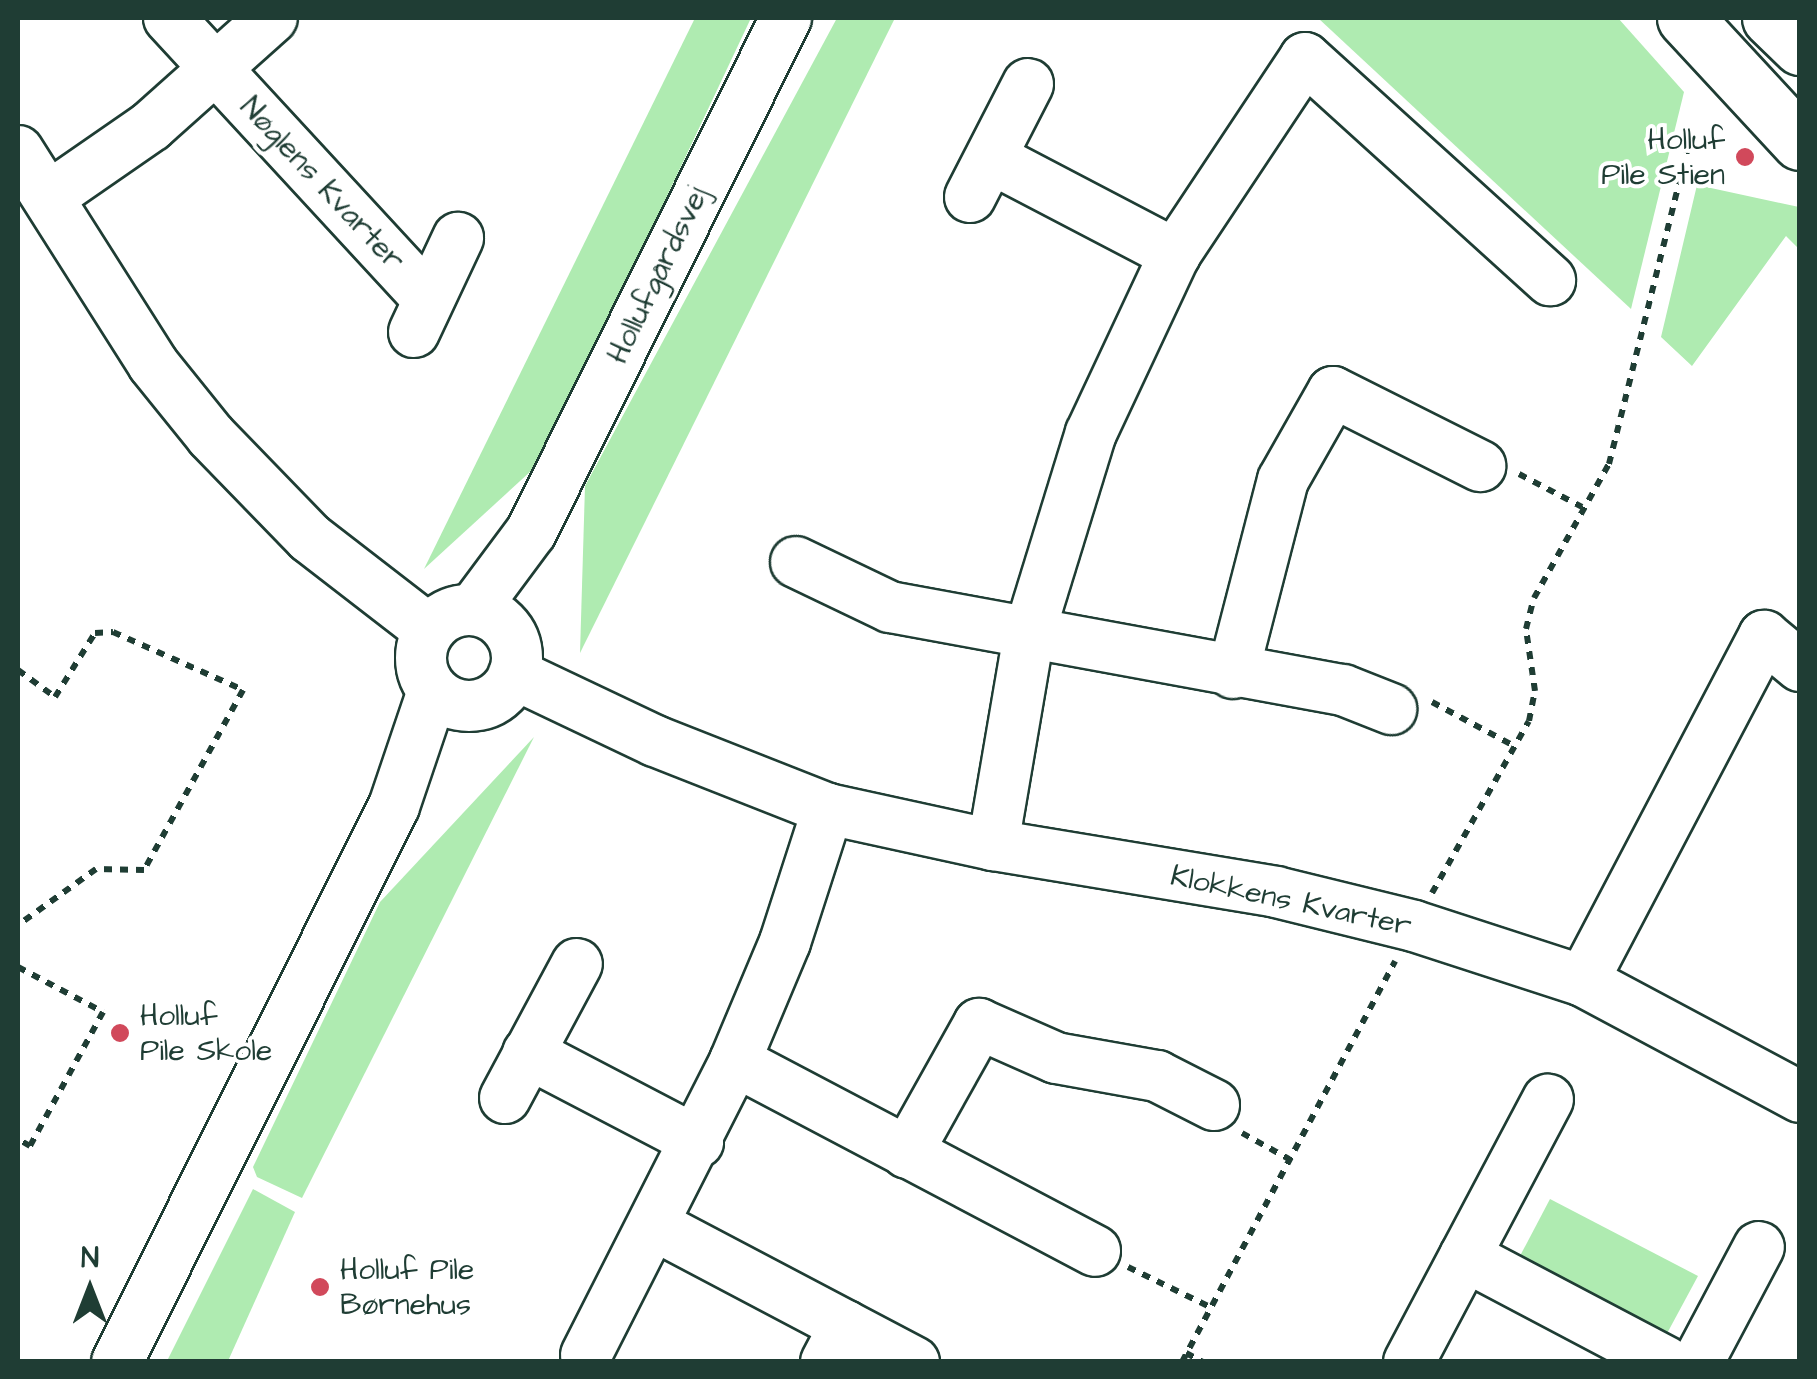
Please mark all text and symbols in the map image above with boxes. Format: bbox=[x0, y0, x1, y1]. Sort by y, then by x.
street label: Nøglens Kvarter bbox=[232, 90, 412, 278]
place label: Holluf Pile Stien bbox=[1601, 122, 1725, 192]
marker: Holluf Pile Stien bbox=[1734, 146, 1756, 168]
street label: Hollufgårdsvej bbox=[600, 181, 716, 369]
street label: Klokkens Kvarter bbox=[1167, 858, 1415, 944]
place label: Holluf Pile Skole bbox=[140, 998, 272, 1068]
marker: Holluf Pile Skole bbox=[109, 1022, 131, 1044]
north arrow bbox=[40, 1239, 140, 1339]
text: N bbox=[81, 1239, 99, 1278]
place label: Holluf Pile Børnehus bbox=[340, 1252, 474, 1322]
marker: Holluf Pile Børnehus bbox=[309, 1276, 331, 1298]

